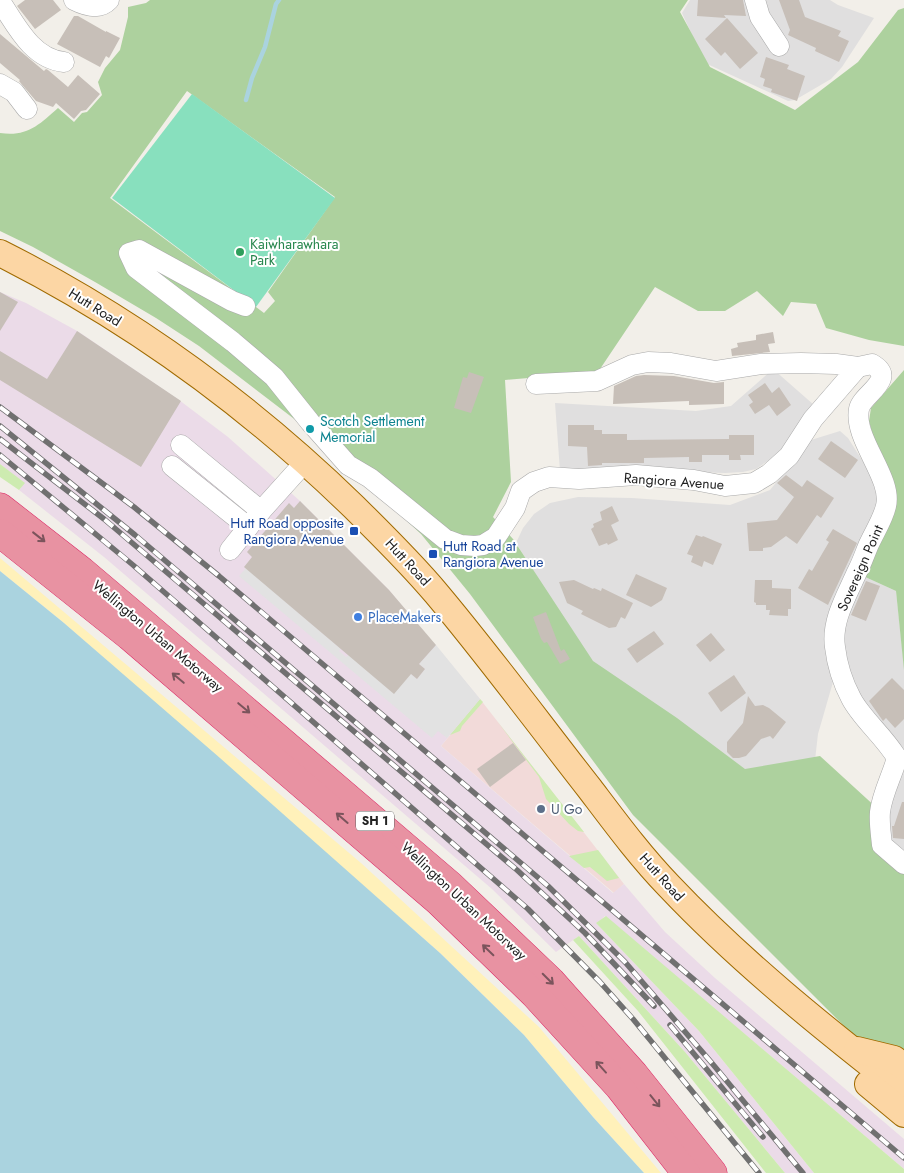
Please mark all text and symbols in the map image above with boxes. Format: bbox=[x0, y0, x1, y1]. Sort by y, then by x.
place label: Kaiwharawhara Park bbox=[250, 234, 339, 270]
marker: Kaiwharawhara Park bbox=[234, 246, 246, 258]
street label: Hutt Road bbox=[65, 283, 125, 331]
place label: Scotch Settlement Memorial bbox=[320, 411, 425, 447]
marker: Scotch Settlement Memorial bbox=[304, 423, 316, 435]
street label: Rangiora Avenue bbox=[623, 468, 725, 494]
place label: Hutt Road opposite Rangiora Avenue bbox=[230, 513, 344, 549]
street label: Sovereign Point bbox=[832, 521, 888, 614]
marker: Hutt Road opposite Rangiora Avenue bbox=[348, 525, 360, 537]
one-way arrow bbox=[32, 532, 45, 543]
street label: Hutt Road bbox=[381, 534, 435, 590]
place label: Hutt Road at Rangiora Avenue bbox=[443, 536, 544, 572]
marker: Hutt Road at Rangiora Avenue bbox=[427, 548, 439, 560]
street label: Wellington Urban Motorway bbox=[88, 575, 228, 697]
place label: PlaceMakers bbox=[368, 607, 442, 627]
marker: PlaceMakers bbox=[352, 611, 364, 623]
one-way arrow bbox=[172, 673, 185, 684]
one-way arrow bbox=[237, 703, 250, 714]
place label: U Go bbox=[551, 799, 583, 819]
marker: U Go bbox=[535, 803, 547, 815]
road number: SH 1 bbox=[356, 811, 394, 830]
one-way arrow bbox=[335, 812, 348, 823]
street label: Wellington Urban Motorway bbox=[397, 837, 532, 965]
street label: Hutt Road bbox=[635, 849, 689, 905]
one-way arrow bbox=[482, 944, 495, 956]
one-way arrow bbox=[542, 973, 554, 985]
one-way arrow bbox=[595, 1060, 607, 1073]
one-way arrow bbox=[650, 1095, 661, 1108]

